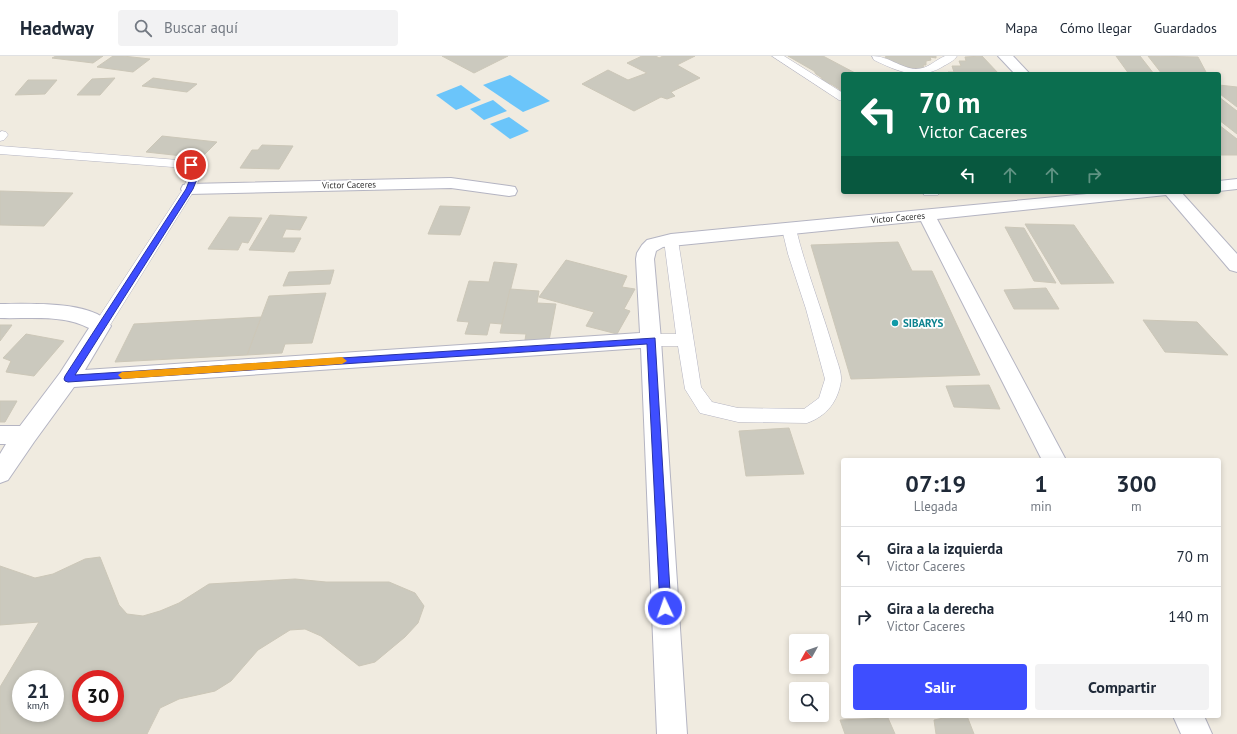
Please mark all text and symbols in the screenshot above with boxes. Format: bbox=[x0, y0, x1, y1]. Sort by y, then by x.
search box bbox=[118, 10, 398, 46]
text: Headway bbox=[20, 16, 94, 40]
icon: search bbox=[132, 17, 154, 39]
text: Buscar aquí bbox=[164, 18, 238, 37]
text: Mapa bbox=[1005, 19, 1038, 37]
text: Cómo llegar bbox=[1060, 19, 1132, 37]
text: Guardados bbox=[1154, 19, 1217, 37]
text: 70 m bbox=[919, 84, 980, 121]
icon: left bbox=[853, 88, 905, 140]
text: Victor Caceres bbox=[919, 120, 1027, 143]
pin bbox=[174, 148, 208, 182]
icon: arrive bbox=[180, 154, 202, 176]
icon: left bbox=[957, 164, 979, 186]
icon: ahead bbox=[999, 164, 1021, 186]
icon: ahead bbox=[1041, 164, 1063, 186]
icon: right bbox=[1083, 164, 1105, 186]
street label: Victor Caceres bbox=[321, 179, 376, 190]
street label: Victor Caceres bbox=[870, 210, 926, 225]
place label: SIBARYS bbox=[903, 316, 944, 330]
marker: SIBARYS bbox=[890, 318, 900, 328]
text: 07:19 bbox=[905, 468, 966, 499]
text: 1 bbox=[1034, 468, 1048, 499]
text: 300 bbox=[1116, 468, 1157, 499]
text: Llegada bbox=[914, 498, 958, 515]
text: min bbox=[1030, 498, 1052, 515]
text: m bbox=[1131, 498, 1142, 515]
text: Gira a la izquierda bbox=[887, 539, 1003, 558]
icon: left bbox=[853, 546, 875, 568]
text: 70 m bbox=[1176, 547, 1209, 566]
text: Victor Caceres bbox=[887, 558, 965, 575]
position arrow bbox=[644, 587, 686, 629]
text: Gira a la derecha bbox=[887, 599, 994, 618]
icon: right bbox=[853, 606, 875, 628]
text: 140 m bbox=[1168, 607, 1209, 626]
text: Victor Caceres bbox=[887, 618, 965, 635]
north arrow bbox=[789, 634, 829, 674]
map controls bbox=[789, 634, 829, 722]
button: Salir bbox=[853, 664, 1027, 710]
button: Compartir bbox=[1035, 664, 1209, 710]
speed limit sign: 30 bbox=[72, 670, 124, 722]
text: 21 bbox=[27, 678, 49, 704]
button: search bbox=[789, 682, 829, 722]
text: km/h bbox=[27, 699, 49, 712]

